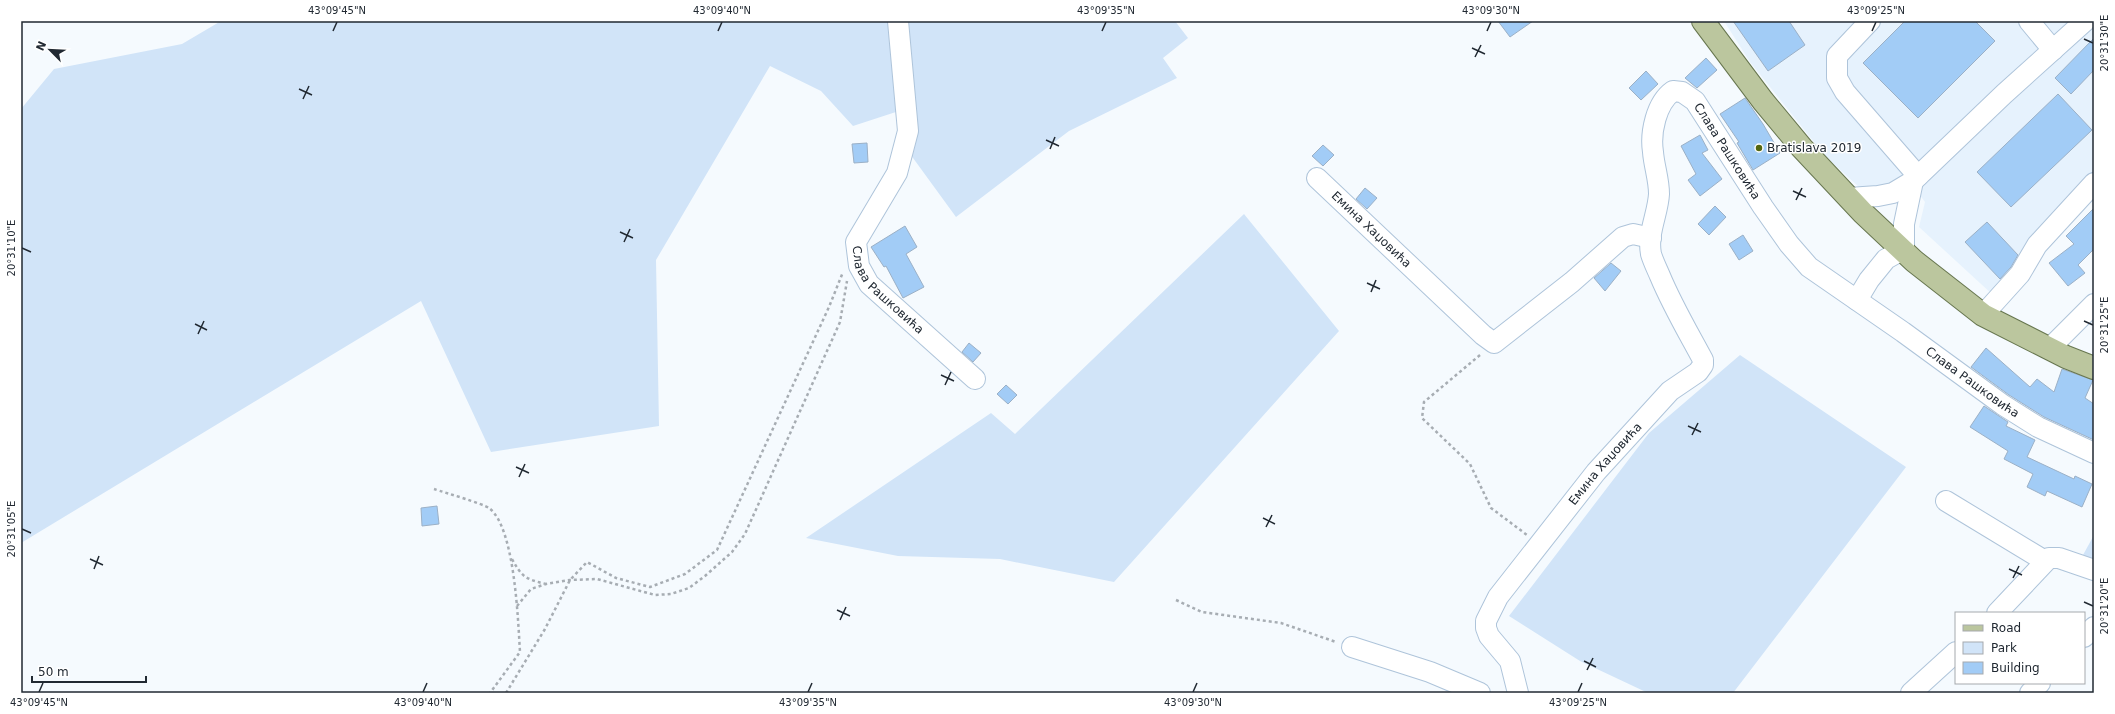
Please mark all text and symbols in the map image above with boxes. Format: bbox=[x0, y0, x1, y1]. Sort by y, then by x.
text: 43°09'45"N bbox=[308, 5, 366, 16]
text: 43°09'40"N bbox=[693, 5, 751, 16]
text: 43°09'35"N bbox=[1077, 5, 1135, 16]
text: 43°09'30"N bbox=[1462, 5, 1520, 16]
text: 43°09'25"N bbox=[1847, 5, 1905, 16]
text: 20°31'30"E bbox=[2099, 15, 2110, 71]
north arrow bbox=[30, 30, 70, 70]
text: N bbox=[34, 39, 49, 53]
street label: Слава Рашковића bbox=[1691, 100, 1763, 202]
place label: Bratislava 2019 bbox=[1767, 141, 1861, 155]
marker: Bratislava 2019 bbox=[1754, 143, 1764, 153]
street label: Емина Хаџовића bbox=[1329, 189, 1414, 270]
text: 20°31'10"E bbox=[6, 220, 17, 276]
street label: Слава Рашковића bbox=[850, 245, 927, 337]
text: 20°31'25"E bbox=[2099, 297, 2110, 353]
street label: Слава Рашковића bbox=[1923, 344, 2022, 420]
street label: Емина Хаџовића bbox=[1566, 420, 1645, 508]
text: 20°31'05"E bbox=[6, 501, 17, 557]
text: 20°31'20"E bbox=[2099, 578, 2110, 634]
legend bbox=[1955, 612, 2085, 684]
text: Road bbox=[1991, 621, 2021, 635]
text: Park bbox=[1991, 641, 2017, 655]
scale bar bbox=[32, 658, 146, 684]
text: Building bbox=[1991, 661, 2040, 675]
text: 50 m bbox=[38, 665, 69, 679]
text: 43°09'45"N bbox=[10, 697, 68, 708]
text: 43°09'40"N bbox=[394, 697, 452, 708]
text: 43°09'35"N bbox=[779, 697, 837, 708]
text: 43°09'30"N bbox=[1164, 697, 1222, 708]
text: 43°09'25"N bbox=[1549, 697, 1607, 708]

